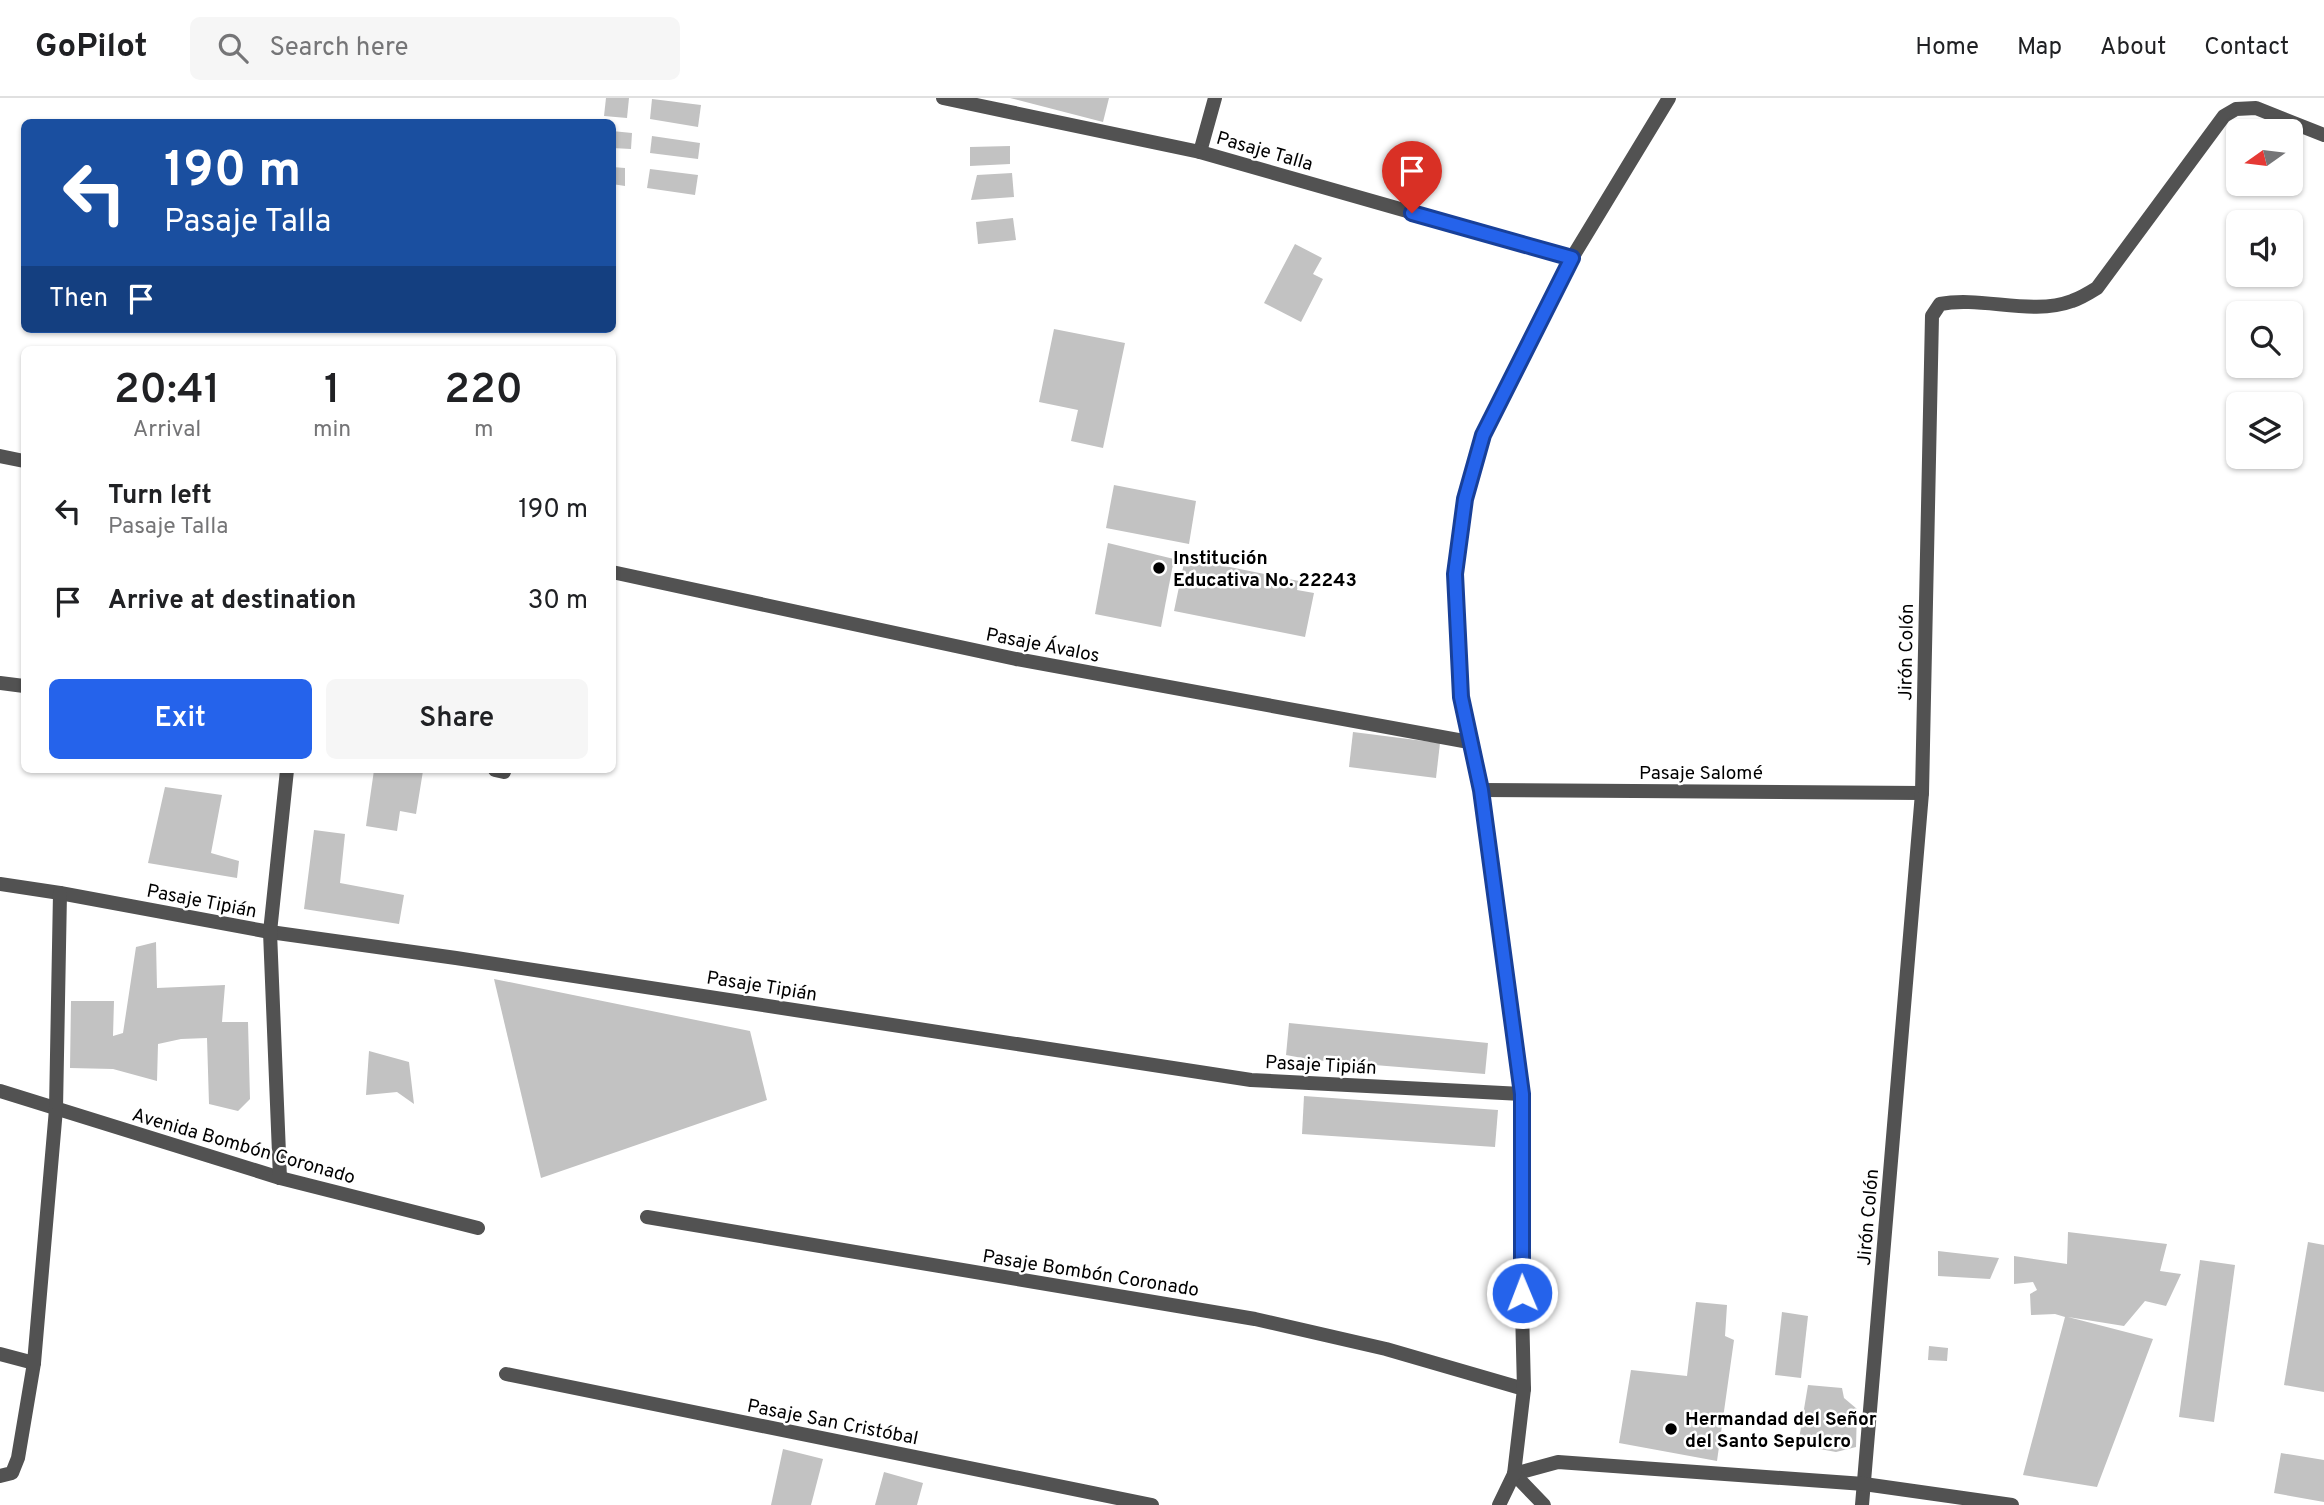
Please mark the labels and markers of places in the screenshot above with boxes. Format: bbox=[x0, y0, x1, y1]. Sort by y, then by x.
pin bbox=[1382, 141, 1442, 213]
place label: Institución Educativa No. 22243 bbox=[1173, 547, 1357, 593]
marker: Institución Educativa No. 22243 bbox=[1151, 560, 1167, 576]
place label: Hermandad del Señor del Santo Sepulcro bbox=[1685, 1408, 1877, 1454]
marker: Hermandad del Señor del Santo Sepulcro bbox=[1663, 1421, 1679, 1437]

